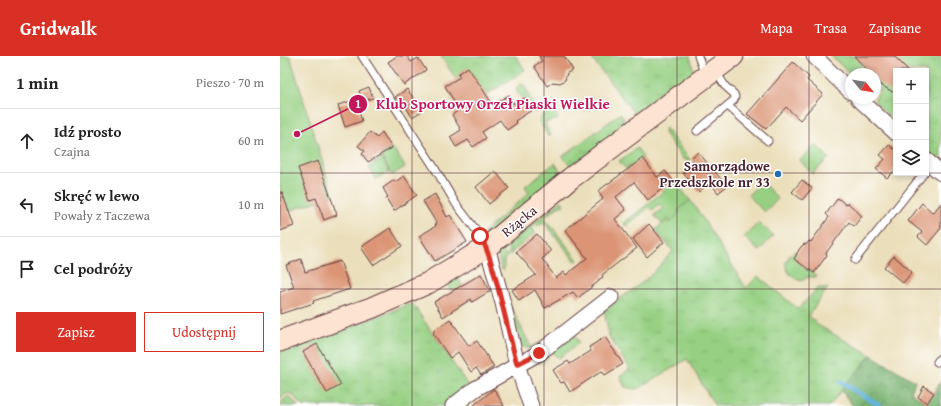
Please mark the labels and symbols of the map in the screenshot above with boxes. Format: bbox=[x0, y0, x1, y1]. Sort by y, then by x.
north arrow bbox=[845, 68, 881, 104]
callout: Klub Sportowy Orzeł Piaski Wielkie bbox=[348, 91, 618, 118]
text: Klub Sportowy Orzeł Piaski Wielkie bbox=[376, 93, 610, 114]
text: 1 bbox=[355, 95, 361, 112]
place label: Samorządowe Przedszkole nr 33 bbox=[659, 156, 770, 192]
marker: Samorządowe Przedszkole nr 33 bbox=[773, 169, 783, 179]
street label: Rżącka bbox=[497, 200, 541, 242]
route start bbox=[471, 227, 489, 245]
route end bbox=[530, 344, 548, 362]

